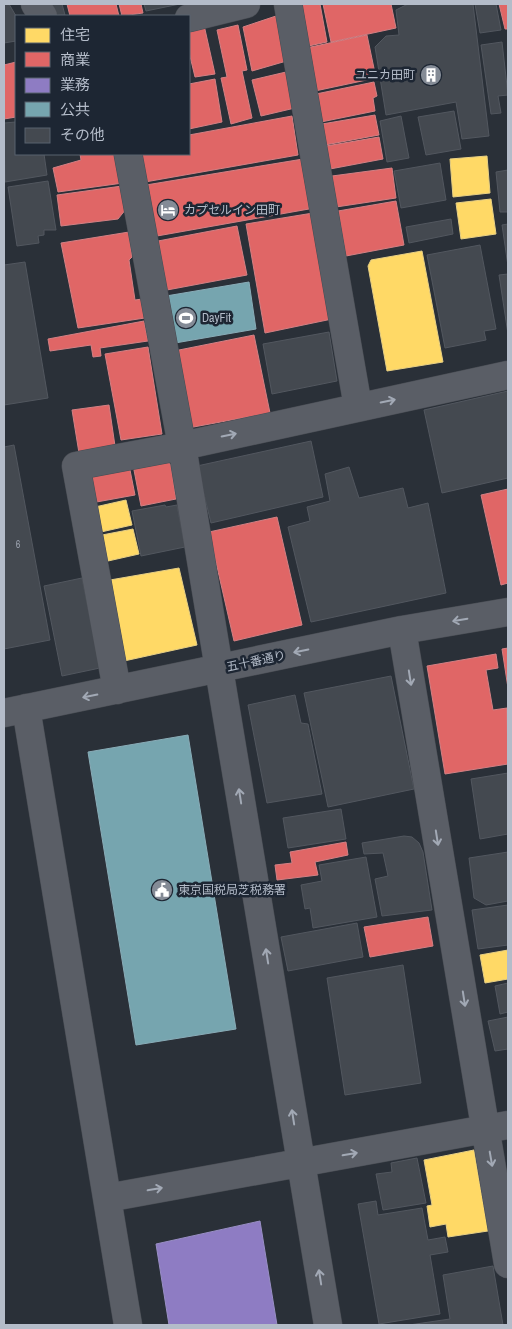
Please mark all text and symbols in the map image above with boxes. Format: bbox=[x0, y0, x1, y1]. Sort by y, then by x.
legend bbox=[15, 15, 190, 155]
text: 住宅 bbox=[60, 24, 90, 45]
text: 商業 bbox=[60, 49, 90, 70]
building icon: ユニカ田町 bbox=[419, 63, 443, 87]
place label: ユニカ田町 bbox=[355, 67, 415, 83]
text: 業務 bbox=[60, 74, 90, 95]
text: 公共 bbox=[60, 99, 90, 120]
text: その他 bbox=[60, 124, 105, 145]
hotel icon: カプセルイン田町 bbox=[156, 198, 180, 222]
place label: カプセルイン田町 bbox=[184, 202, 280, 218]
sports icon: DayFit bbox=[174, 306, 198, 330]
place label: DayFit bbox=[202, 310, 231, 326]
one-way arrow bbox=[380, 396, 396, 405]
one-way arrow bbox=[221, 430, 237, 440]
house number: 6 bbox=[16, 538, 21, 551]
one-way arrow bbox=[453, 616, 469, 626]
street label: 五十番通り bbox=[225, 647, 287, 675]
one-way arrow bbox=[293, 647, 309, 656]
one-way arrow bbox=[406, 670, 416, 686]
one-way arrow bbox=[83, 691, 99, 701]
one-way arrow bbox=[235, 789, 245, 805]
one-way arrow bbox=[433, 830, 443, 846]
public building icon: 東京国税局芝税務署 bbox=[150, 878, 174, 902]
place label: 東京国税局芝税務署 bbox=[178, 882, 286, 898]
one-way arrow bbox=[261, 949, 271, 965]
one-way arrow bbox=[459, 990, 469, 1006]
one-way arrow bbox=[288, 1109, 298, 1125]
one-way arrow bbox=[341, 1148, 357, 1158]
one-way arrow bbox=[486, 1151, 496, 1167]
one-way arrow bbox=[147, 1184, 163, 1193]
one-way arrow bbox=[314, 1270, 324, 1286]

